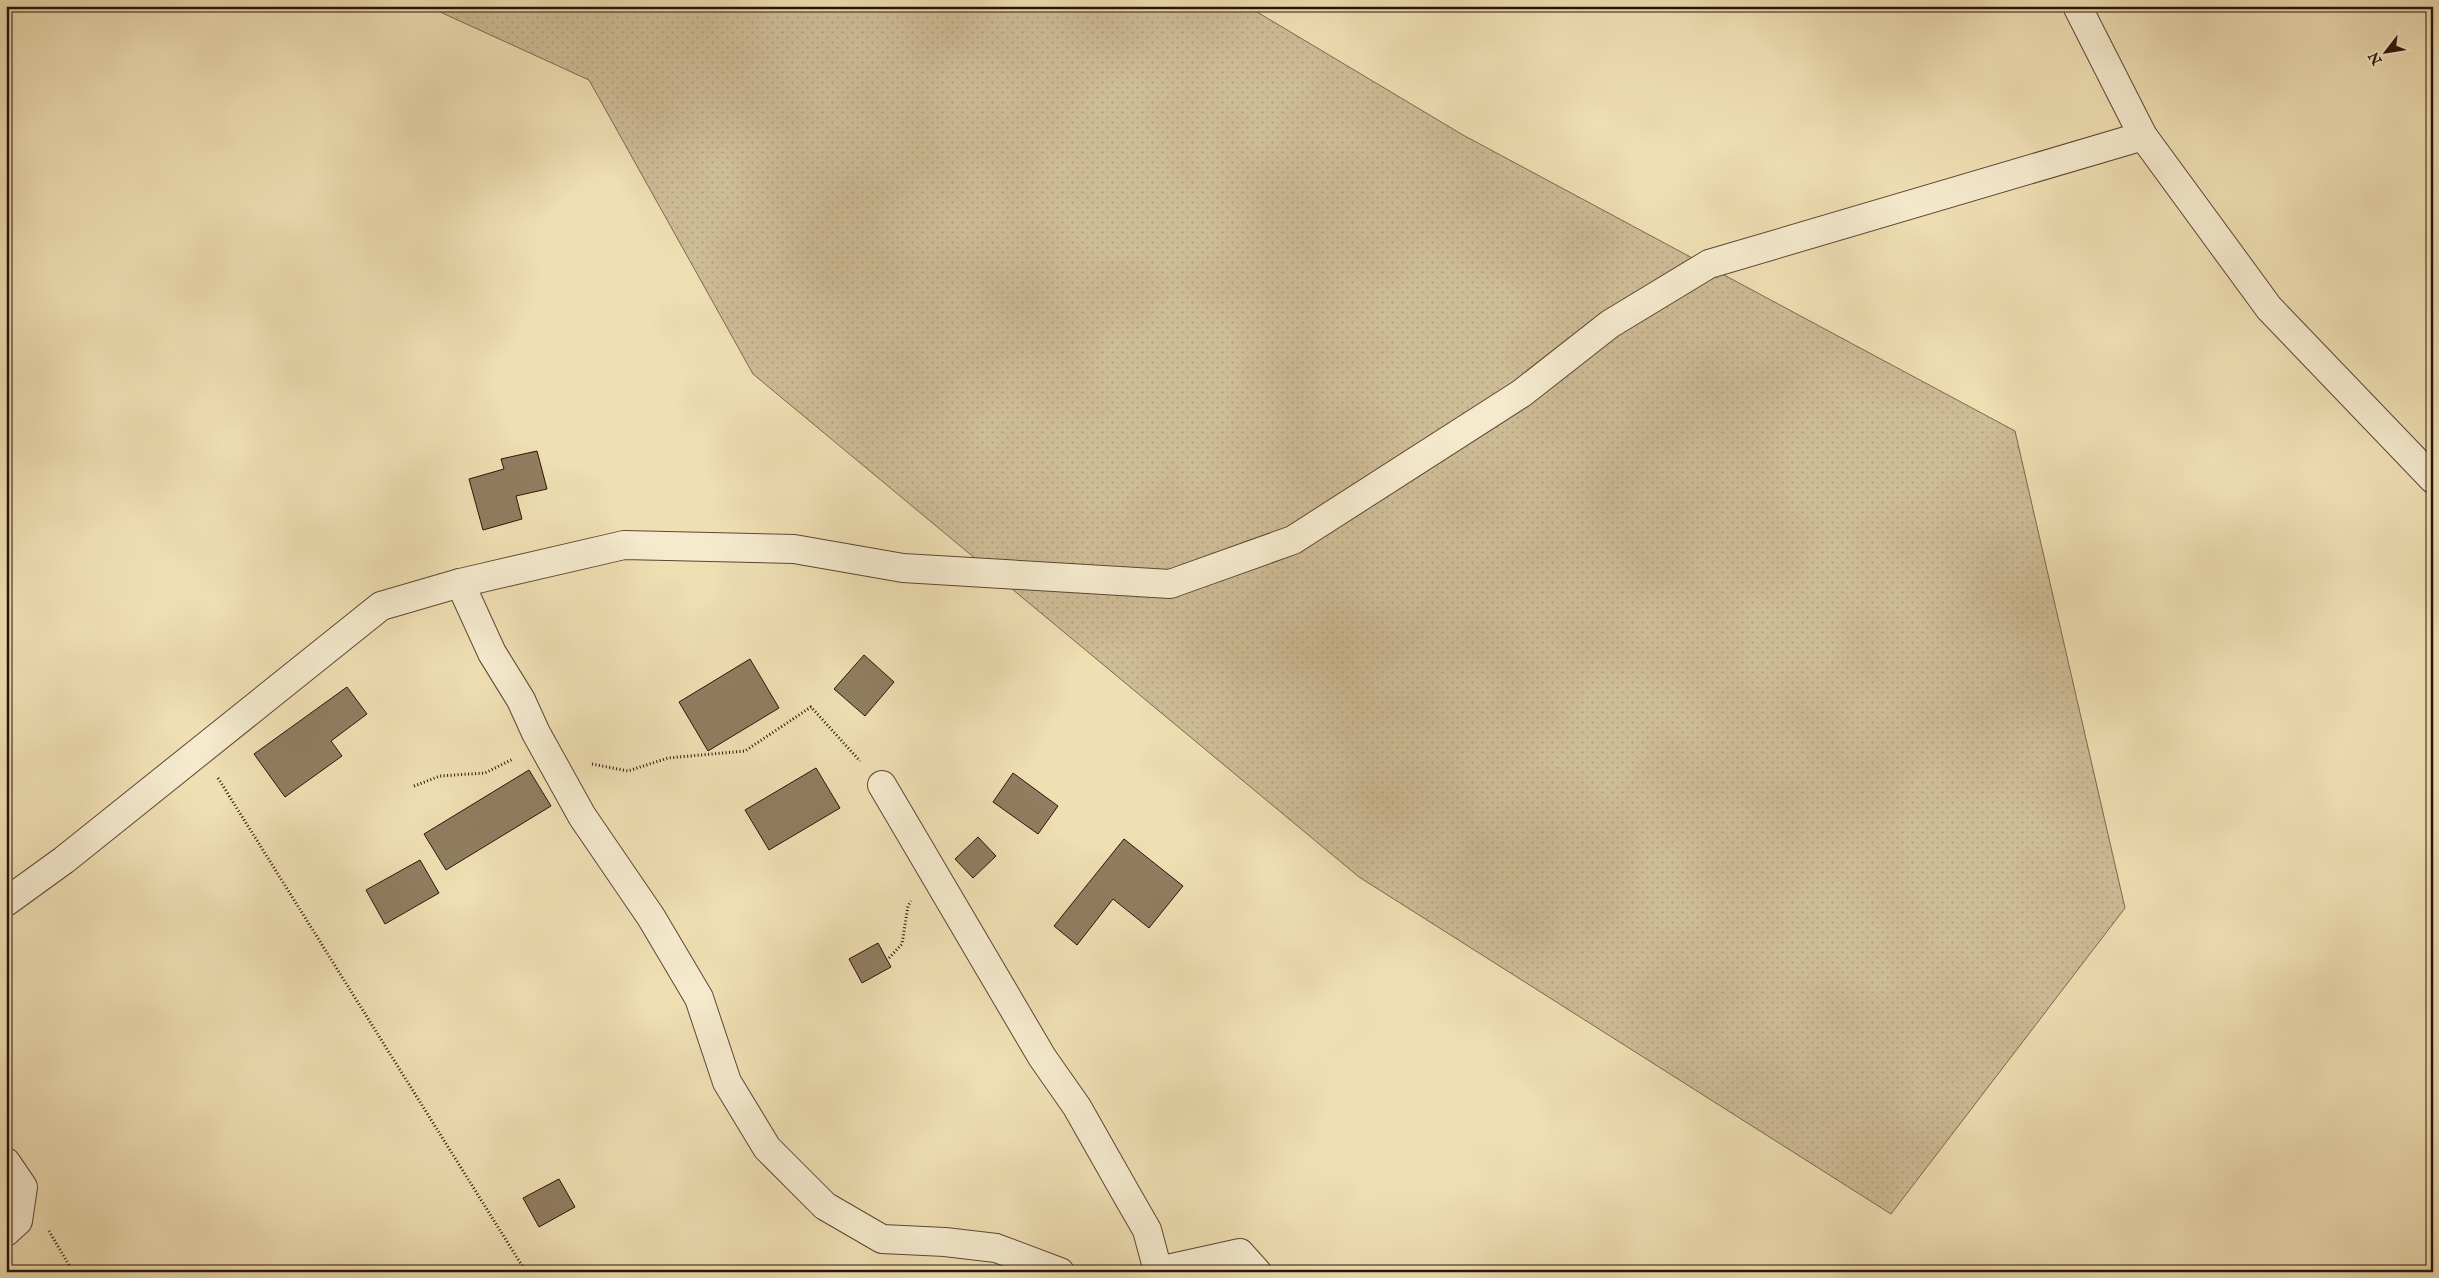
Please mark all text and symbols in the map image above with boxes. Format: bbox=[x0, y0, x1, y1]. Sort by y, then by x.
north arrow bbox=[2362, 28, 2412, 78]
text: N bbox=[2365, 48, 2387, 69]

